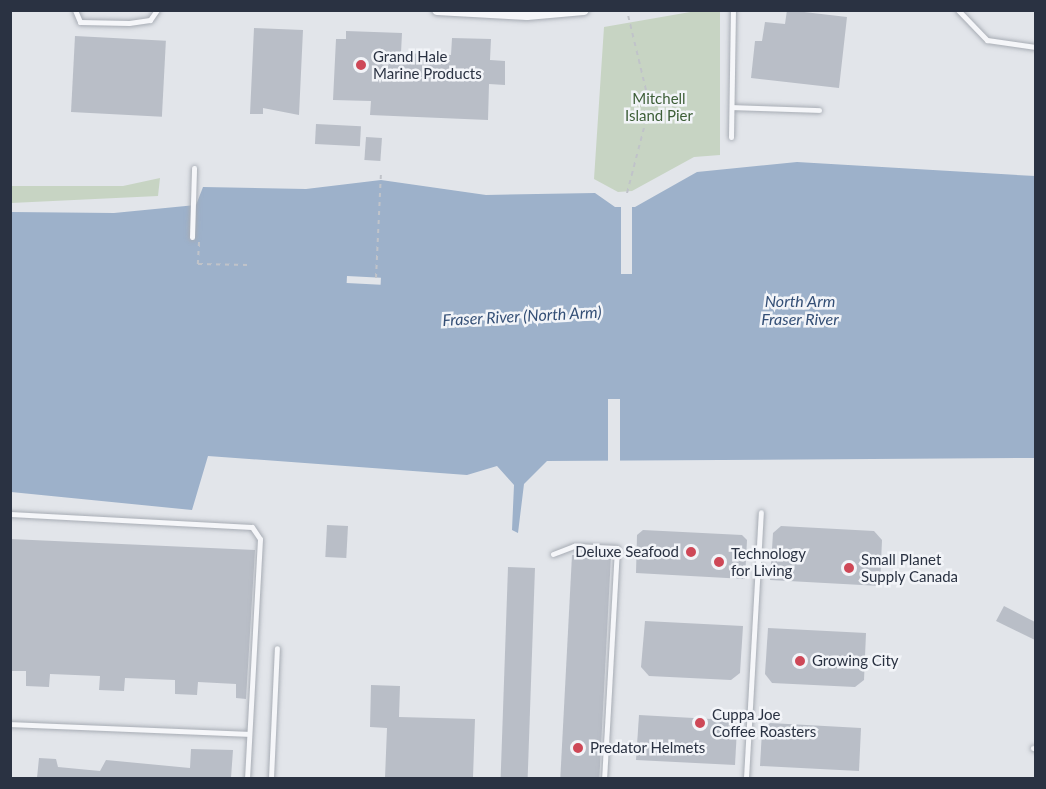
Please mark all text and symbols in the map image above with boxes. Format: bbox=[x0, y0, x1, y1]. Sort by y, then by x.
place label: Grand Hale Marine Products bbox=[373, 47, 482, 82]
marker: Grand Hale Marine Products bbox=[354, 58, 368, 72]
park label: Mitchell Island Pier bbox=[625, 89, 693, 124]
water label: North Arm Fraser River bbox=[761, 291, 839, 329]
water label: Fraser River (North Arm) bbox=[441, 302, 603, 330]
place label: Deluxe Seafood bbox=[575, 543, 679, 561]
place label: Technology for Living bbox=[731, 544, 806, 579]
marker: Deluxe Seafood bbox=[684, 545, 698, 559]
place label: Small Planet Supply Canada bbox=[861, 550, 958, 585]
marker: Technology for Living bbox=[712, 555, 726, 569]
marker: Small Planet Supply Canada bbox=[842, 561, 856, 575]
place label: Growing City bbox=[812, 652, 899, 670]
marker: Growing City bbox=[793, 654, 807, 668]
place label: Cuppa Joe Coffee Roasters bbox=[712, 705, 816, 740]
marker: Cuppa Joe Coffee Roasters bbox=[693, 716, 707, 730]
place label: Predator Helmets bbox=[590, 739, 706, 757]
marker: Predator Helmets bbox=[571, 741, 585, 755]

